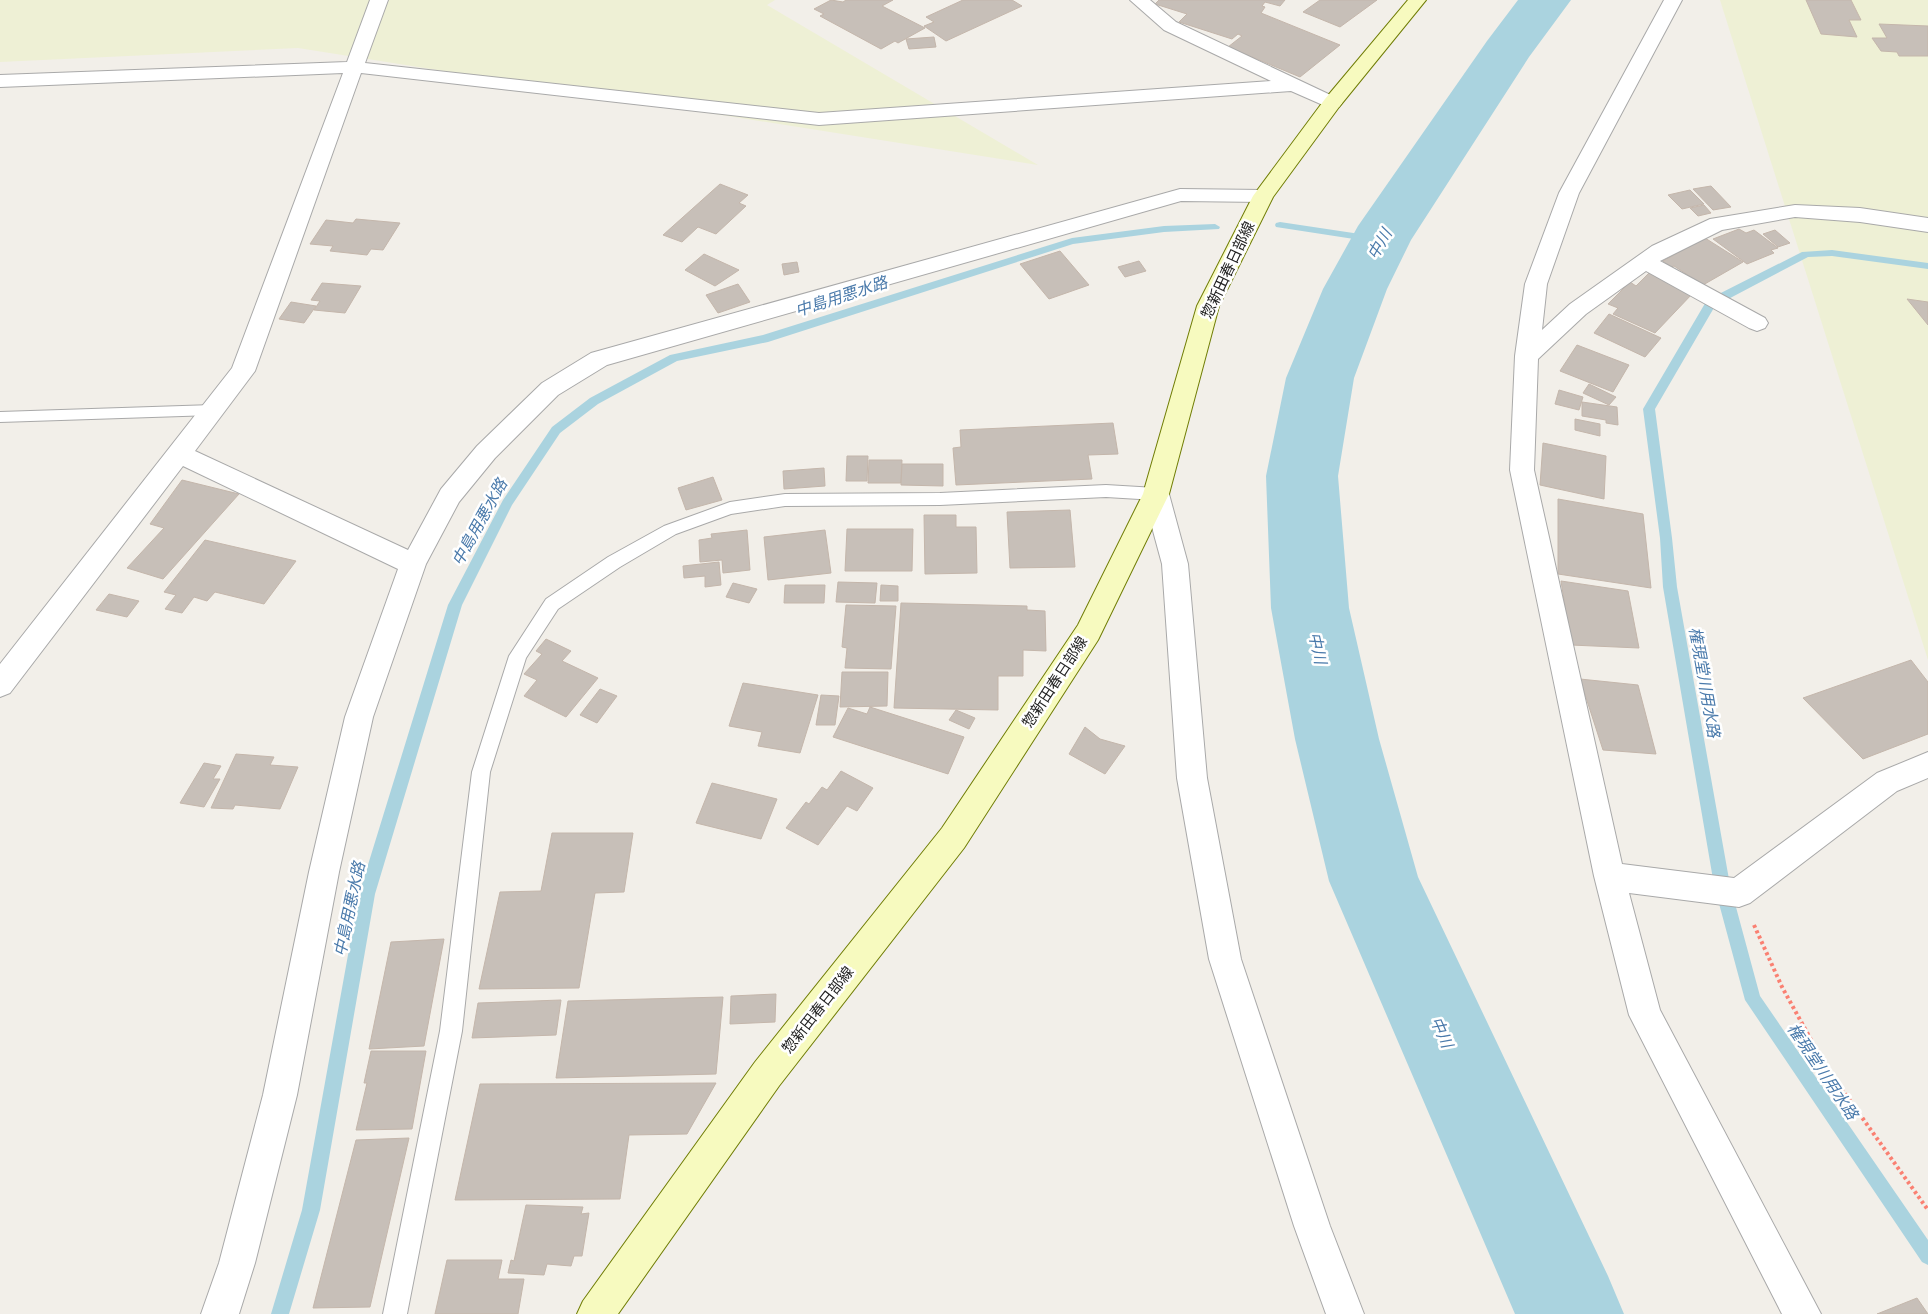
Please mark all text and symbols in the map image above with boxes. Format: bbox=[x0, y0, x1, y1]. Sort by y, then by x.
street label: 惣新田春日部線 bbox=[1198, 219, 1258, 321]
water label: 中川 bbox=[1363, 224, 1397, 263]
water label: 中島用悪水路 bbox=[793, 272, 892, 320]
water label: 中島用悪水路 bbox=[448, 474, 512, 569]
water label: 権現堂川用水路 bbox=[1685, 625, 1724, 741]
water label: 中川 bbox=[1305, 630, 1331, 668]
street label: 惣新田春日部線 bbox=[1019, 633, 1091, 731]
water label: 中島用悪水路 bbox=[330, 858, 369, 958]
street label: 惣新田春日部線 bbox=[779, 963, 857, 1057]
water label: 中川 bbox=[1426, 1014, 1458, 1053]
water label: 権現堂川用水路 bbox=[1783, 1020, 1863, 1125]

